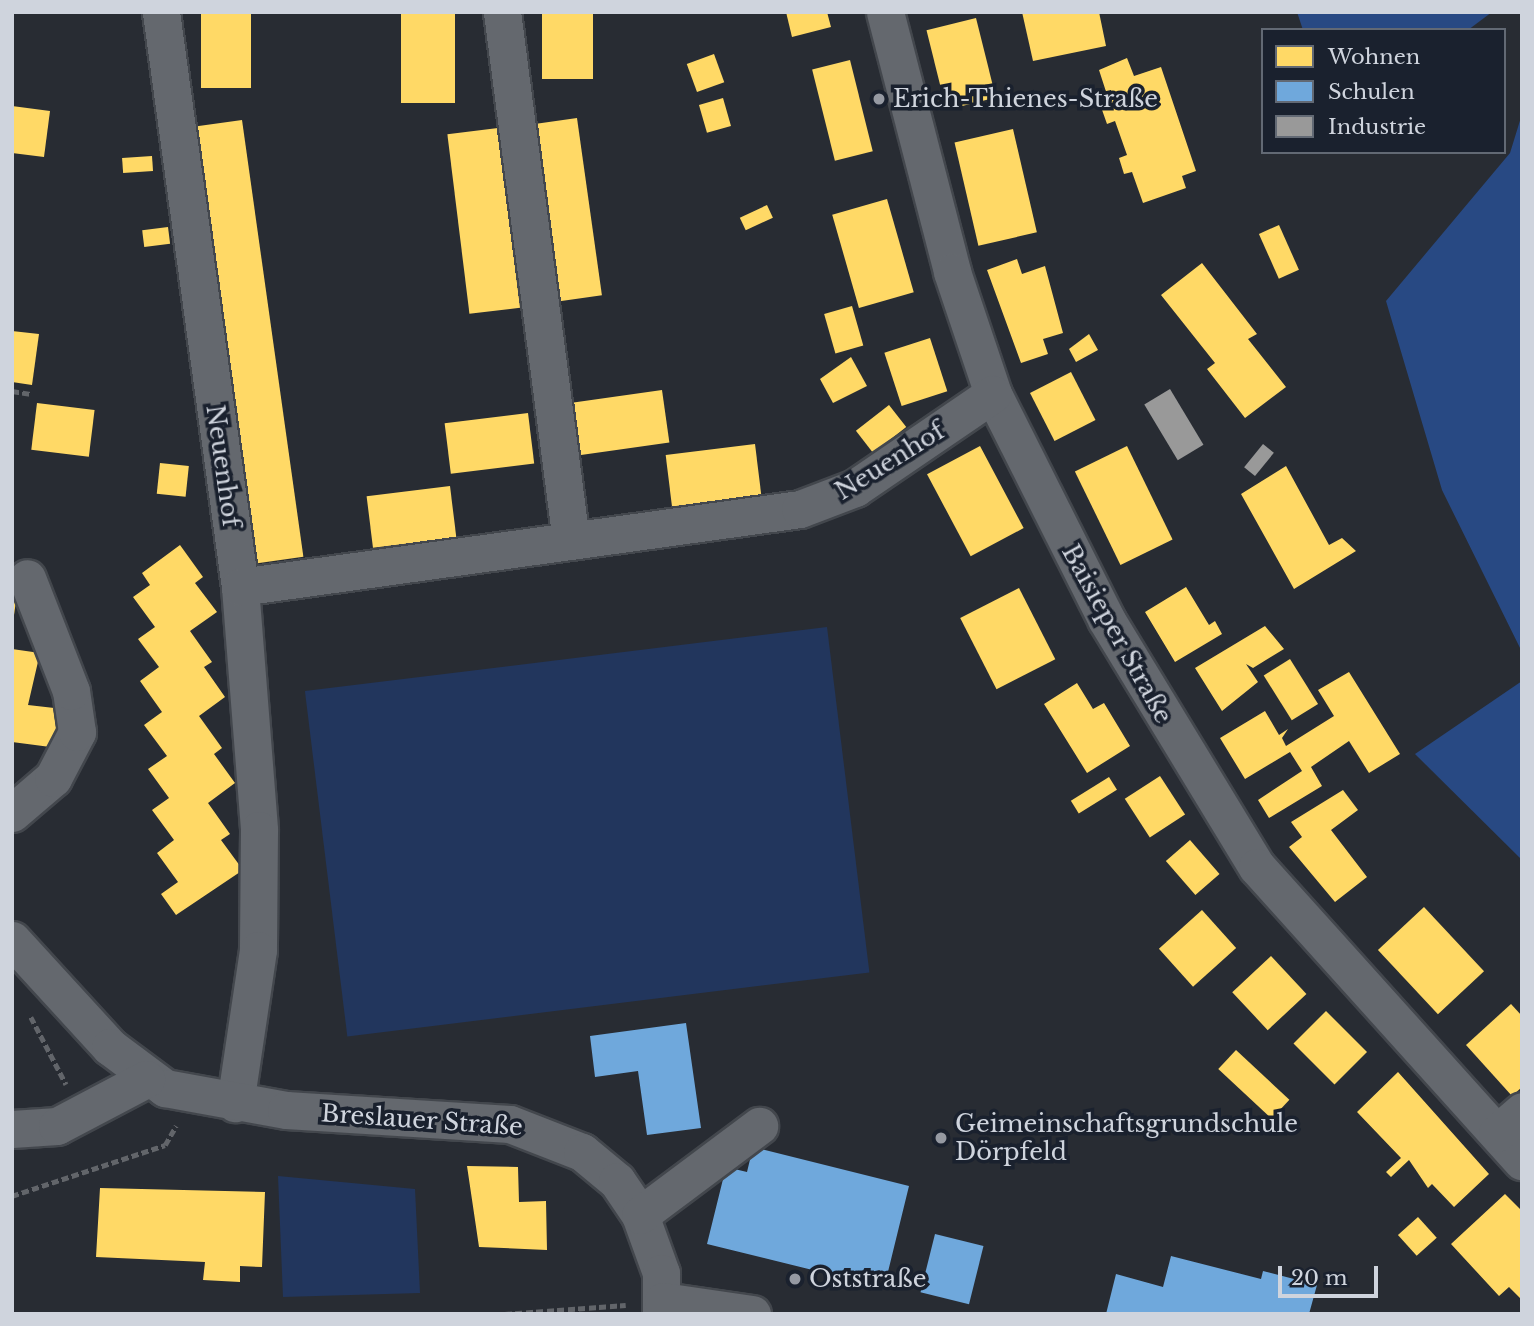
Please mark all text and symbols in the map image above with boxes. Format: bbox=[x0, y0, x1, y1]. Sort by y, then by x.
legend bbox=[1261, 28, 1506, 154]
text: Wohnen bbox=[1328, 44, 1420, 70]
text: Schulen bbox=[1328, 79, 1415, 105]
place label: Erich-Thienes-Straße bbox=[893, 85, 1158, 113]
marker: Erich-Thienes-Straße bbox=[871, 91, 887, 107]
text: Industrie bbox=[1328, 114, 1426, 140]
street label: Neuenhof bbox=[200, 403, 246, 529]
street label: Neuenhof bbox=[830, 416, 950, 506]
street label: Baisieper Straße bbox=[1056, 539, 1178, 729]
street label: Breslauer Straße bbox=[320, 1099, 524, 1141]
place label: Geimeinschaftsgrundschule Dörpfeld bbox=[955, 1110, 1298, 1166]
marker: Geimeinschaftsgrundschule Dörpfeld bbox=[933, 1130, 949, 1146]
scale bar bbox=[1282, 1252, 1382, 1296]
place label: Oststraße bbox=[809, 1265, 926, 1293]
text: 20 m bbox=[1291, 1265, 1348, 1291]
marker: Oststraße bbox=[787, 1271, 803, 1287]

